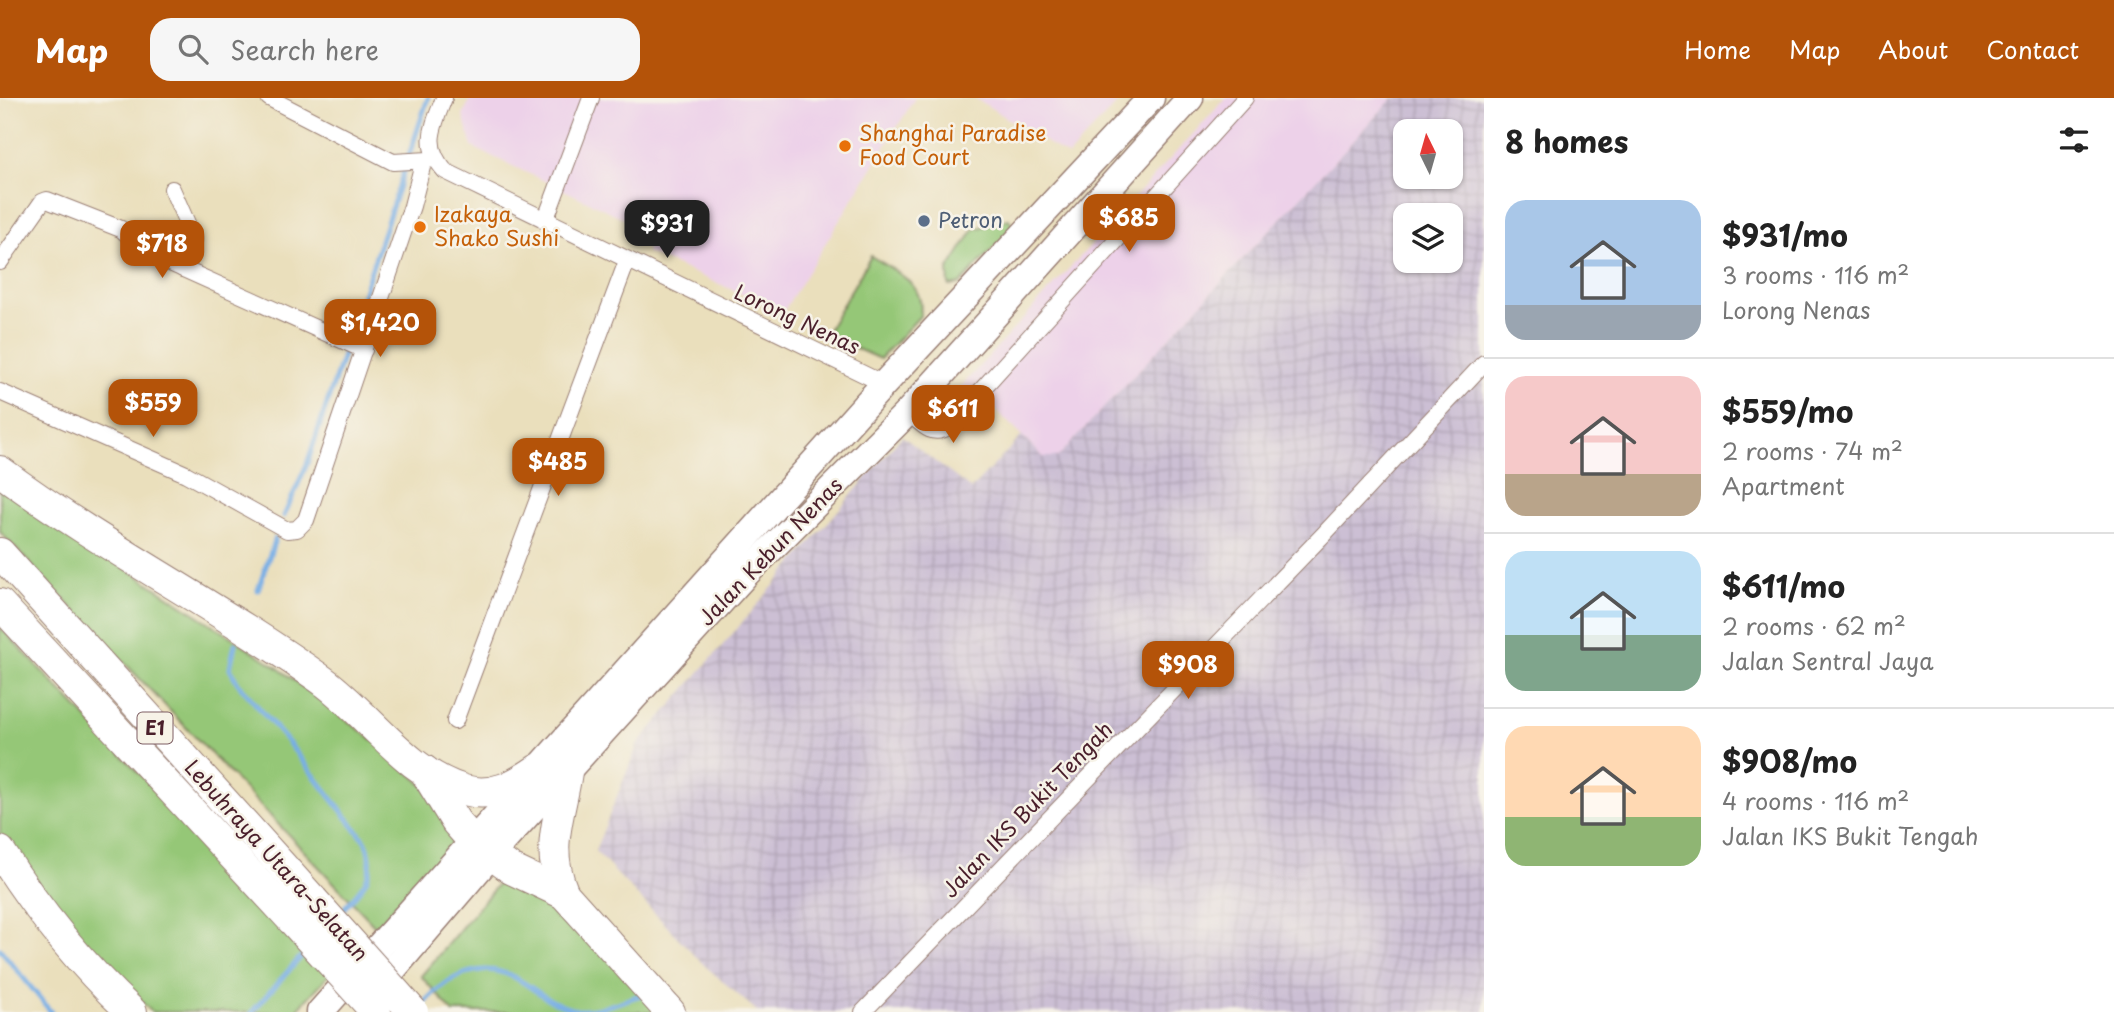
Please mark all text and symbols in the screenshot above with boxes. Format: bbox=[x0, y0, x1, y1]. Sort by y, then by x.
search box bbox=[150, 18, 640, 81]
text: Map bbox=[35, 24, 108, 74]
icon: search bbox=[174, 30, 212, 68]
text: Search here bbox=[230, 30, 379, 69]
text: Home bbox=[1684, 31, 1751, 67]
text: Map bbox=[1789, 31, 1840, 67]
text: About bbox=[1878, 31, 1948, 67]
text: Contact bbox=[1986, 31, 2079, 67]
place label: Shanghai Paradise Food Court bbox=[859, 116, 1046, 172]
text: 8 homes bbox=[1505, 118, 1628, 163]
north arrow bbox=[1393, 119, 1463, 189]
map controls bbox=[1393, 119, 1463, 273]
icon: filters bbox=[2055, 121, 2093, 159]
marker: Shanghai Paradise Food Court bbox=[837, 138, 853, 154]
pin: $685 bbox=[1088, 194, 1170, 254]
place label: Izakaya Shako Sushi bbox=[434, 197, 559, 253]
text: $685 bbox=[1099, 199, 1159, 234]
pin: $931 bbox=[626, 200, 708, 260]
place label: Petron bbox=[938, 203, 1003, 235]
button: layers bbox=[1393, 203, 1463, 273]
text: $931 bbox=[640, 205, 694, 240]
text: $931/mo bbox=[1722, 212, 1848, 257]
marker: Petron bbox=[916, 213, 932, 229]
marker: Izakaya Shako Sushi bbox=[412, 219, 428, 235]
pin: $718 bbox=[121, 220, 203, 280]
text: $718 bbox=[136, 225, 188, 260]
icon: home bbox=[1561, 228, 1645, 312]
text: 3 rooms · 116 m² bbox=[1722, 257, 1909, 292]
street label: Lorong Nenas bbox=[730, 275, 866, 361]
text: Lorong Nenas bbox=[1722, 292, 1871, 327]
pin: $1,420 bbox=[323, 300, 437, 359]
text: $1,420 bbox=[340, 304, 420, 339]
pin: $559 bbox=[112, 380, 194, 439]
text: $559 bbox=[124, 384, 182, 419]
pin: $611 bbox=[912, 386, 994, 445]
text: $559/mo bbox=[1722, 388, 1853, 433]
text: $611 bbox=[928, 390, 978, 425]
icon: home bbox=[1561, 404, 1645, 488]
text: 2 rooms · 74 m² bbox=[1722, 433, 1903, 468]
pin: $485 bbox=[517, 438, 599, 498]
text: $485 bbox=[528, 443, 588, 478]
text: Apartment bbox=[1722, 468, 1845, 503]
street label: Jalan Kebun Nenas bbox=[690, 469, 849, 632]
text: $611/mo bbox=[1722, 563, 1845, 608]
icon: home bbox=[1561, 579, 1645, 663]
text: 2 rooms · 62 m² bbox=[1722, 608, 1906, 643]
pin: $908 bbox=[1147, 642, 1229, 701]
text: Jalan Sentral Jaya bbox=[1722, 643, 1934, 678]
text: $908 bbox=[1158, 646, 1218, 681]
road number: E1 bbox=[138, 712, 172, 744]
street label: Jalan IKS Bukit Tengah bbox=[934, 713, 1119, 904]
text: $908/mo bbox=[1722, 738, 1857, 783]
street label: Lebuhraya Utara–Selatan bbox=[178, 752, 377, 968]
icon: home bbox=[1561, 754, 1645, 838]
text: 4 rooms · 116 m² bbox=[1722, 783, 1909, 818]
text: Jalan IKS Bukit Tengah bbox=[1722, 818, 1979, 853]

